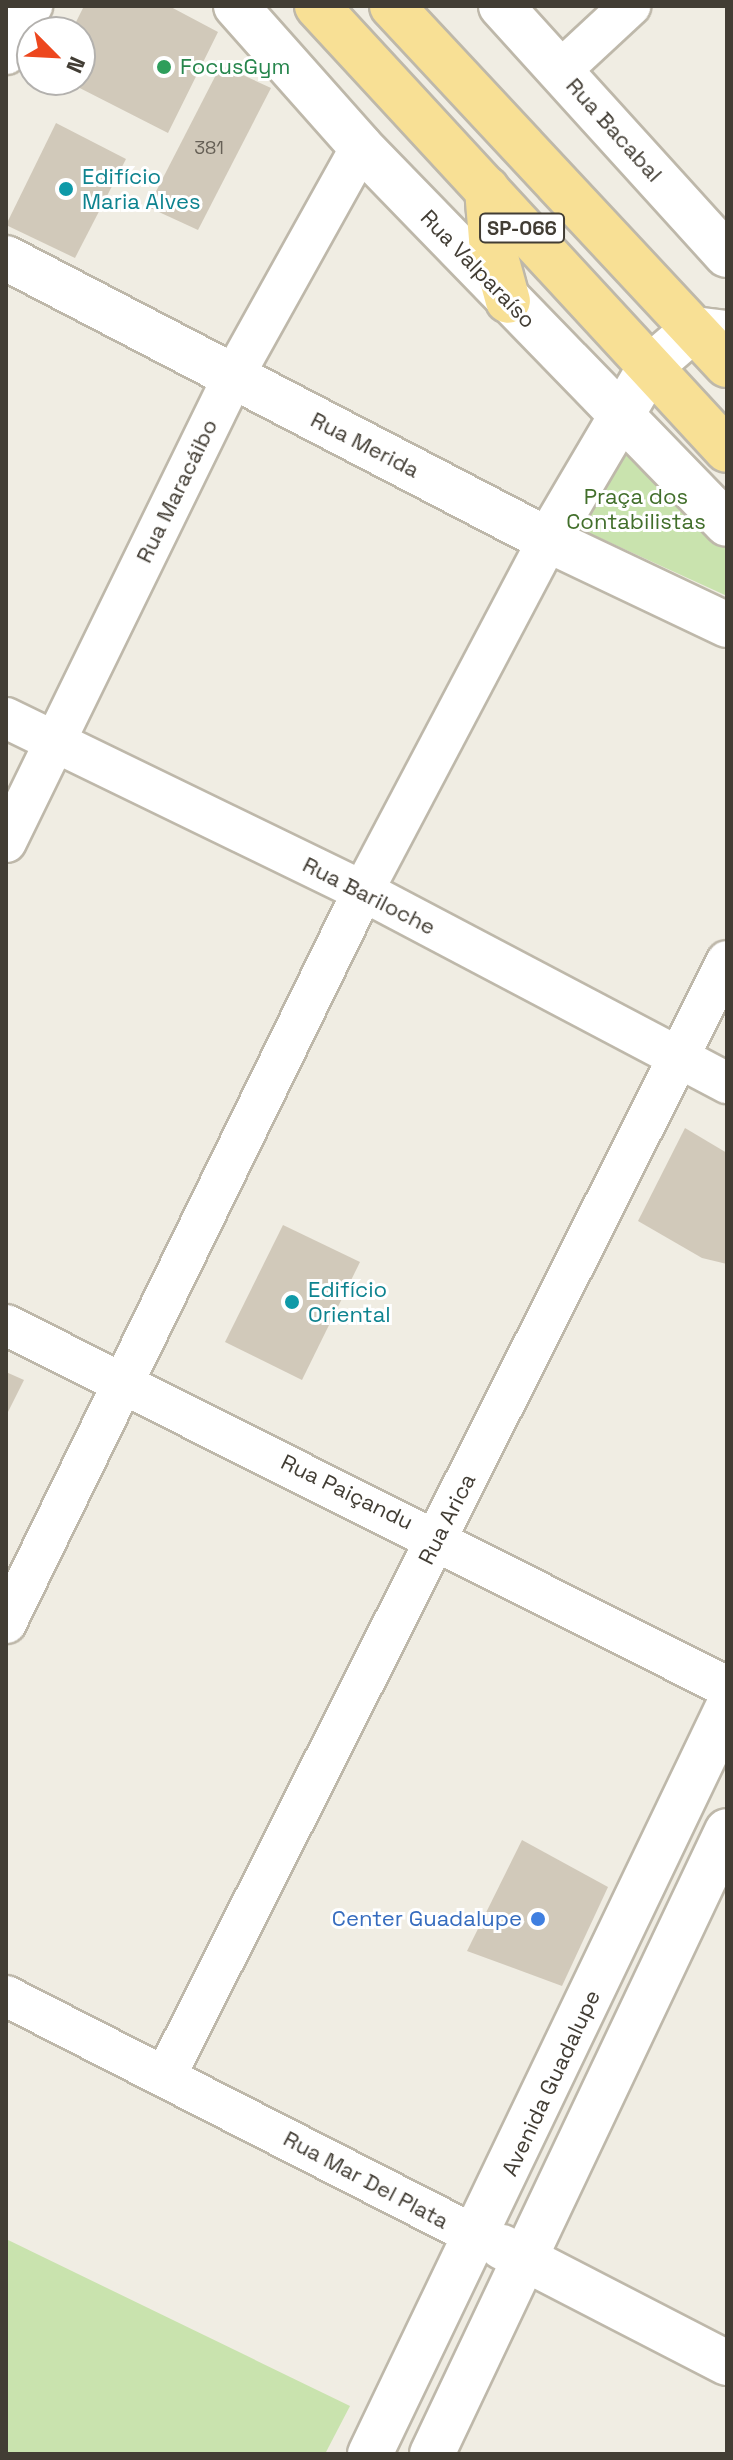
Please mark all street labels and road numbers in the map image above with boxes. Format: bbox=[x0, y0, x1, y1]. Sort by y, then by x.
street label: Rua Bacabal bbox=[561, 73, 667, 187]
street label: Rua Valparaíso bbox=[415, 204, 541, 334]
road number: SP-066 bbox=[478, 212, 566, 244]
street label: Rua Merida bbox=[306, 406, 424, 484]
street label: Rua Maracáibo bbox=[131, 415, 223, 567]
street label: Rua Bariloche bbox=[298, 851, 440, 941]
street label: Rua Paiçandu bbox=[277, 1449, 417, 1535]
street label: Rua Arica bbox=[413, 1469, 481, 1569]
street label: Avenida Guadalupe bbox=[496, 1986, 606, 2180]
street label: Rua Mar Del Plata bbox=[279, 2125, 453, 2235]

